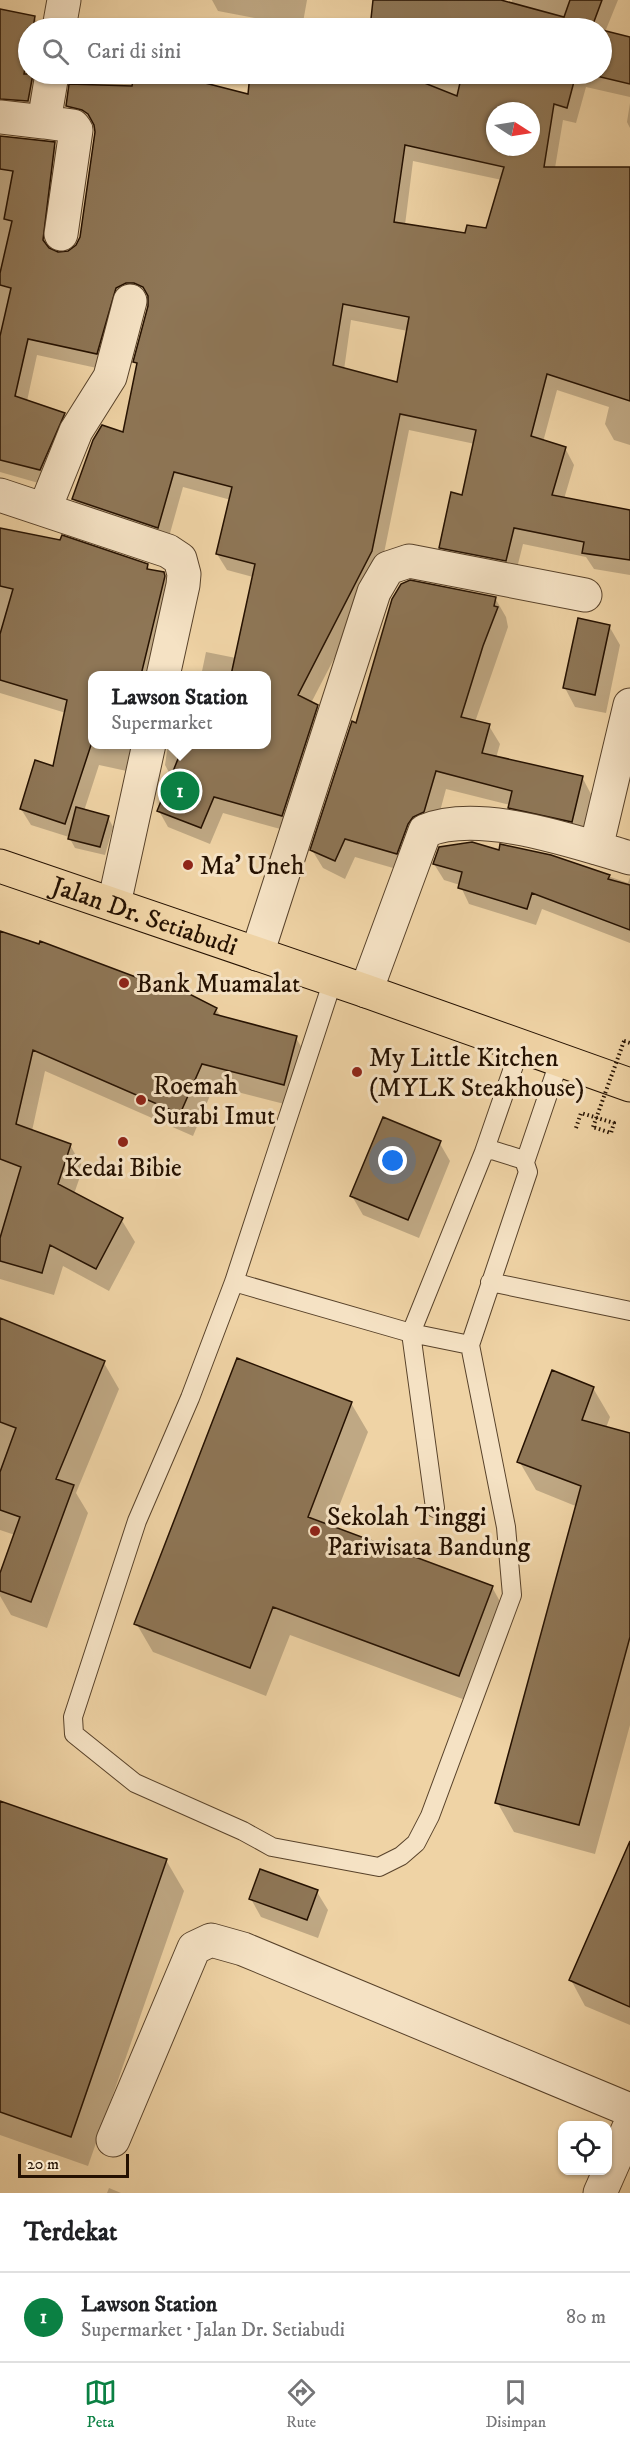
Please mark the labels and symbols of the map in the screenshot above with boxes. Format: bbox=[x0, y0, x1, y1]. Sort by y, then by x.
north arrow bbox=[486, 102, 540, 156]
pin: 1 bbox=[160, 768, 200, 814]
place label: Ma' Uneh bbox=[200, 850, 305, 883]
marker: Ma' Uneh bbox=[181, 858, 195, 872]
street label: Jalan Dr. Setiabudi bbox=[45, 869, 242, 964]
place label: Bank Muamalat bbox=[136, 968, 300, 1001]
marker: Bank Muamalat bbox=[117, 976, 131, 990]
place label: My Little Kitchen (MYLK Steakhouse) bbox=[369, 1042, 584, 1105]
marker: My Little Kitchen (MYLK Steakhouse) bbox=[350, 1065, 364, 1079]
place label: Roemah Surabi Imut bbox=[153, 1070, 275, 1133]
marker: Roemah Surabi Imut bbox=[134, 1093, 148, 1107]
marker: Kedai Bibie bbox=[116, 1135, 130, 1149]
your location bbox=[378, 1146, 407, 1175]
place label: Kedai Bibie bbox=[64, 1152, 182, 1185]
place label: Sekolah Tinggi Pariwisata Bandung bbox=[327, 1501, 531, 1564]
marker: Sekolah Tinggi Pariwisata Bandung bbox=[308, 1524, 322, 1538]
scale bar bbox=[18, 2151, 129, 2178]

